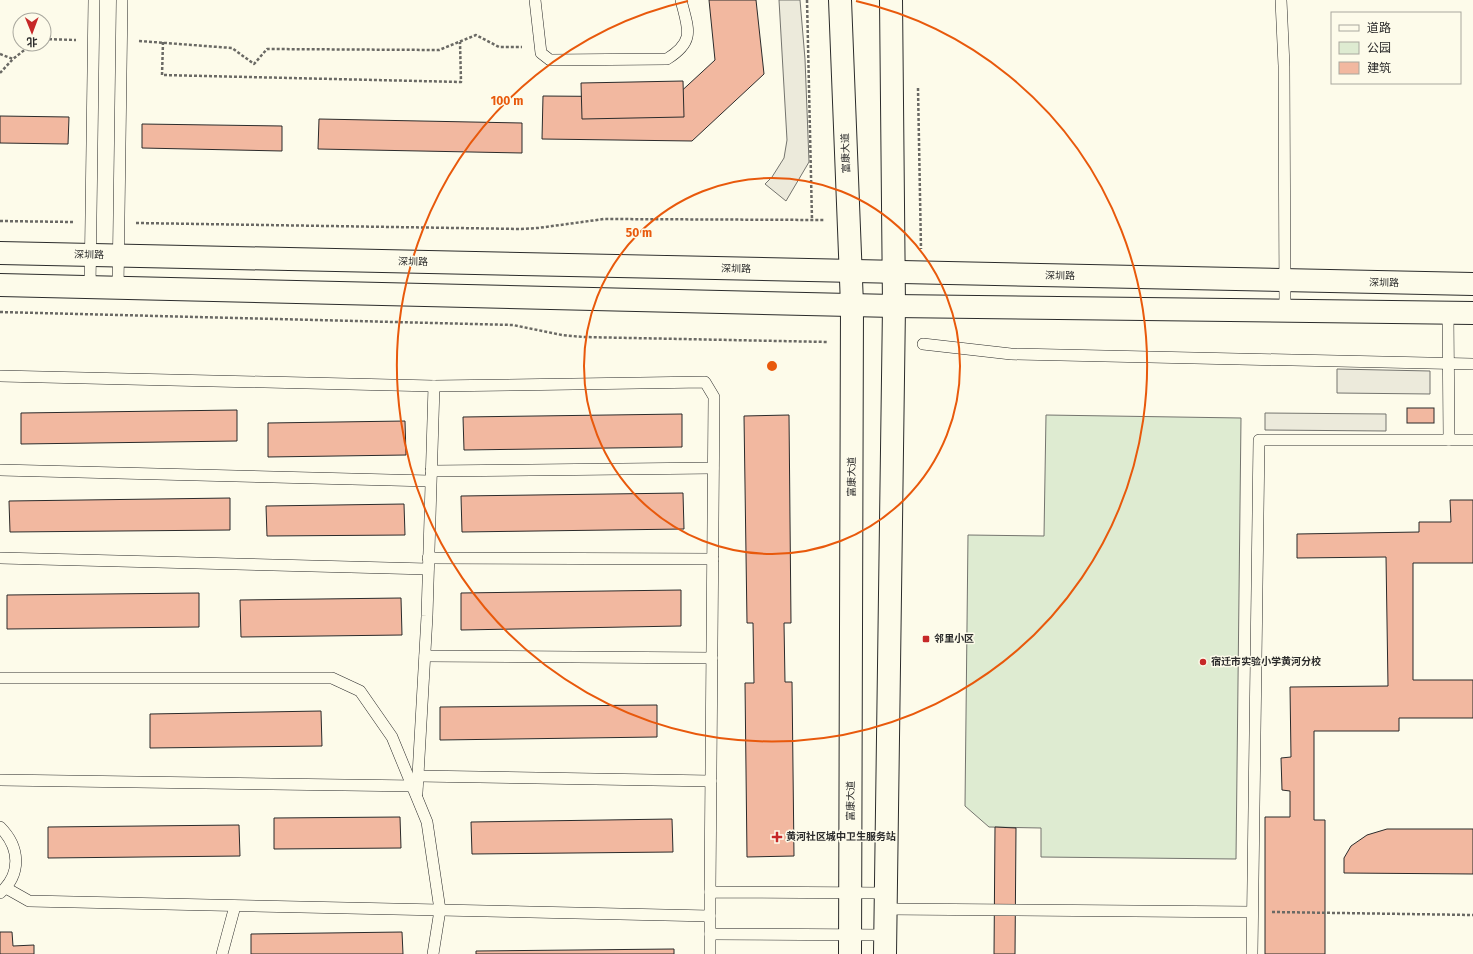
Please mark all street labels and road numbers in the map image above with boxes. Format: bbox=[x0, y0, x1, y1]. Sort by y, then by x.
street label: 富康大道 bbox=[839, 133, 853, 173]
street label: 深圳路 bbox=[74, 249, 104, 261]
street label: 深圳路 bbox=[398, 256, 428, 268]
street label: 深圳路 bbox=[721, 263, 751, 275]
street label: 深圳路 bbox=[1045, 270, 1075, 282]
street label: 深圳路 bbox=[1369, 277, 1399, 289]
street label: 富康大道 bbox=[846, 457, 858, 497]
street label: 富康大道 bbox=[845, 781, 857, 821]

